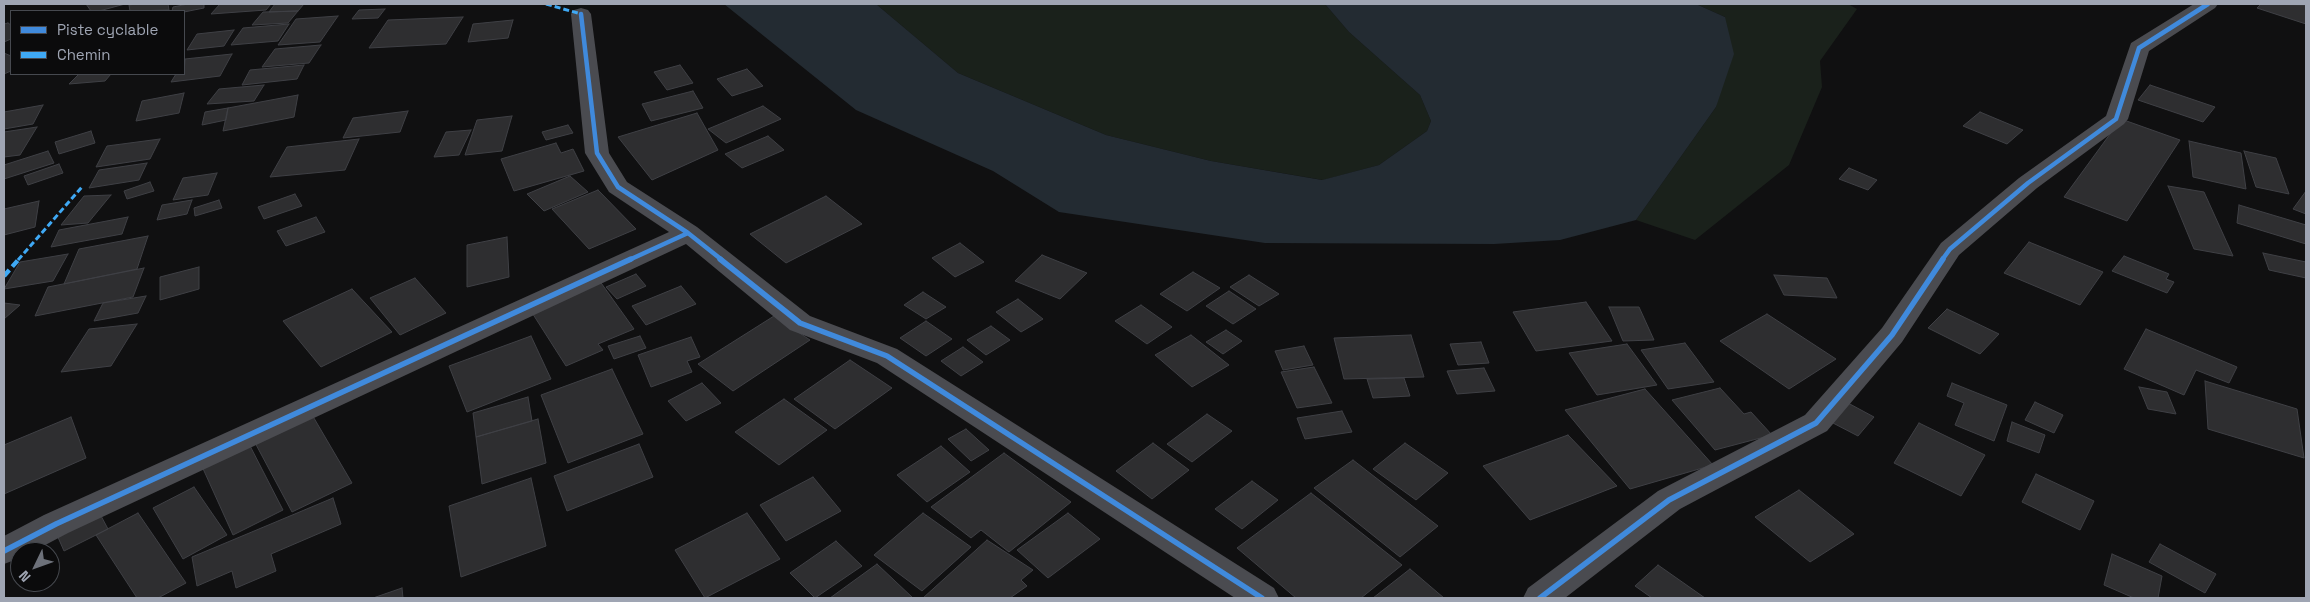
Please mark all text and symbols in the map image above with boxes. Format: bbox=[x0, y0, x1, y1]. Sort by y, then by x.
legend bbox=[10, 10, 185, 75]
text: Piste cyclable bbox=[57, 20, 158, 39]
text: Chemin bbox=[57, 45, 110, 64]
north arrow bbox=[10, 542, 60, 592]
text: N bbox=[15, 567, 34, 586]

